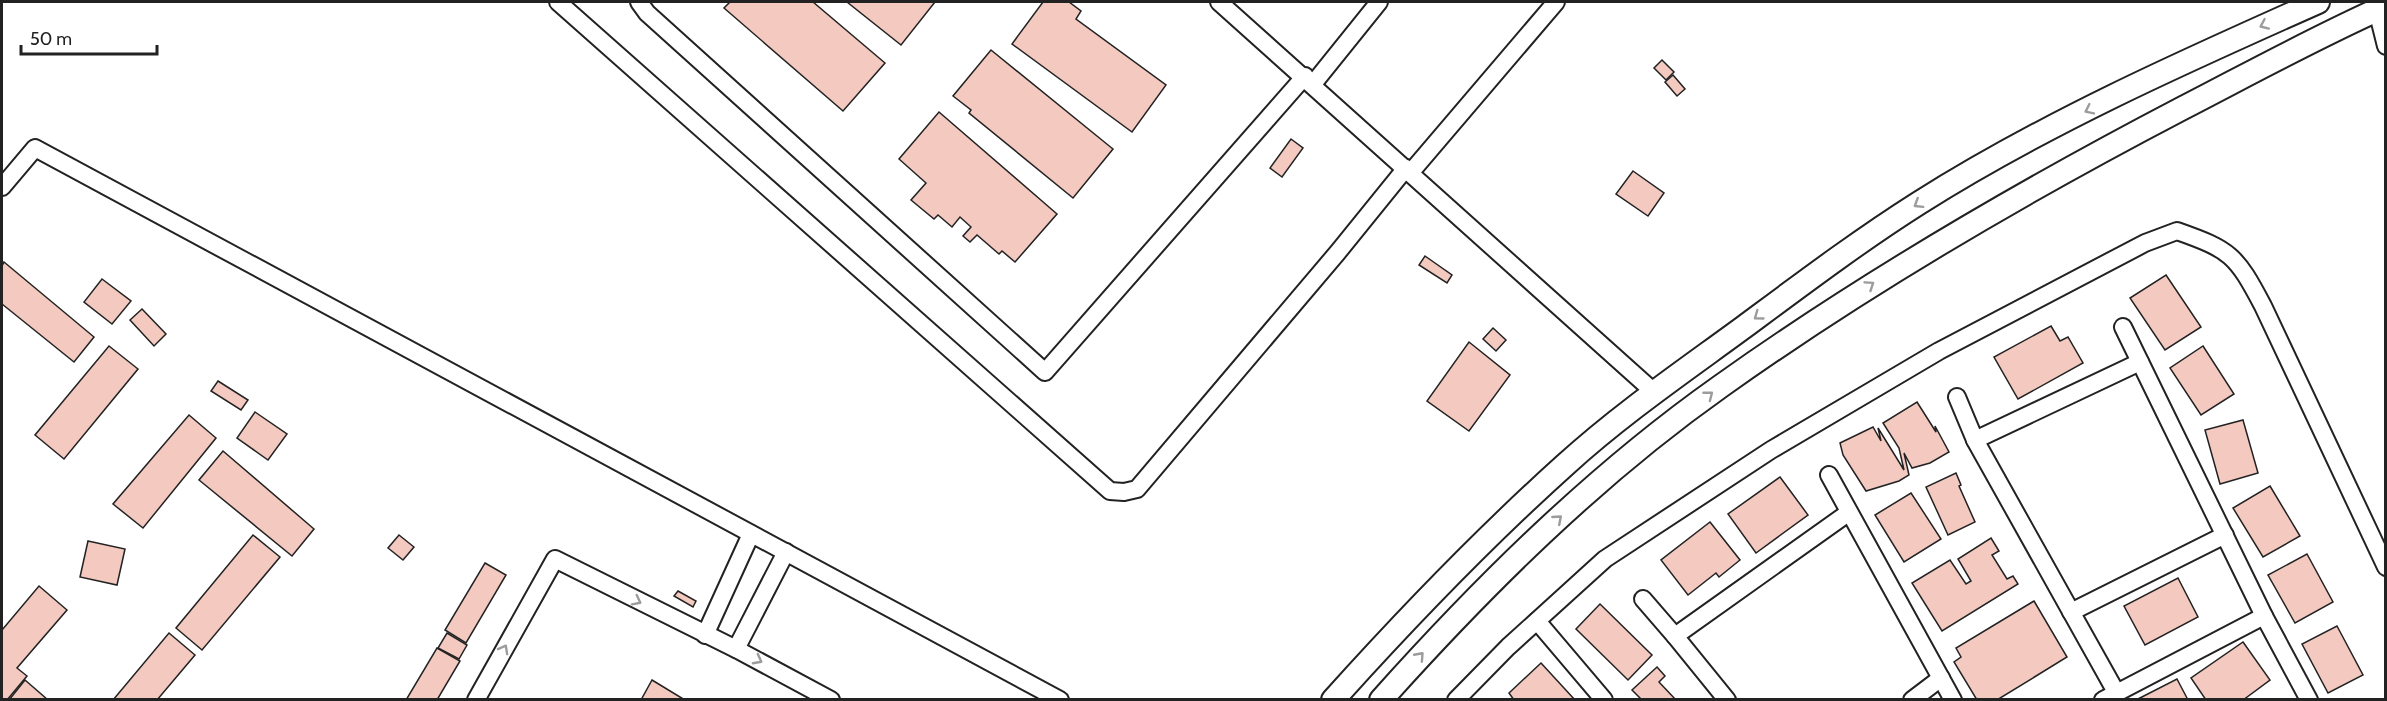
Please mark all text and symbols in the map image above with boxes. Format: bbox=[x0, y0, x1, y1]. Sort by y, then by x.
scale bar bbox=[21, 18, 158, 56]
one-way arrow bbox=[2260, 18, 2271, 30]
text: 50 m bbox=[30, 28, 72, 50]
one-way arrow bbox=[2084, 103, 2095, 115]
one-way arrow bbox=[1914, 197, 1925, 208]
one-way arrow bbox=[1863, 281, 1874, 292]
one-way arrow bbox=[1754, 309, 1765, 320]
one-way arrow bbox=[1702, 391, 1713, 402]
one-way arrow bbox=[1552, 515, 1562, 526]
one-way arrow bbox=[631, 593, 642, 605]
one-way arrow bbox=[497, 644, 509, 655]
one-way arrow bbox=[1413, 652, 1424, 663]
one-way arrow bbox=[751, 653, 762, 664]

